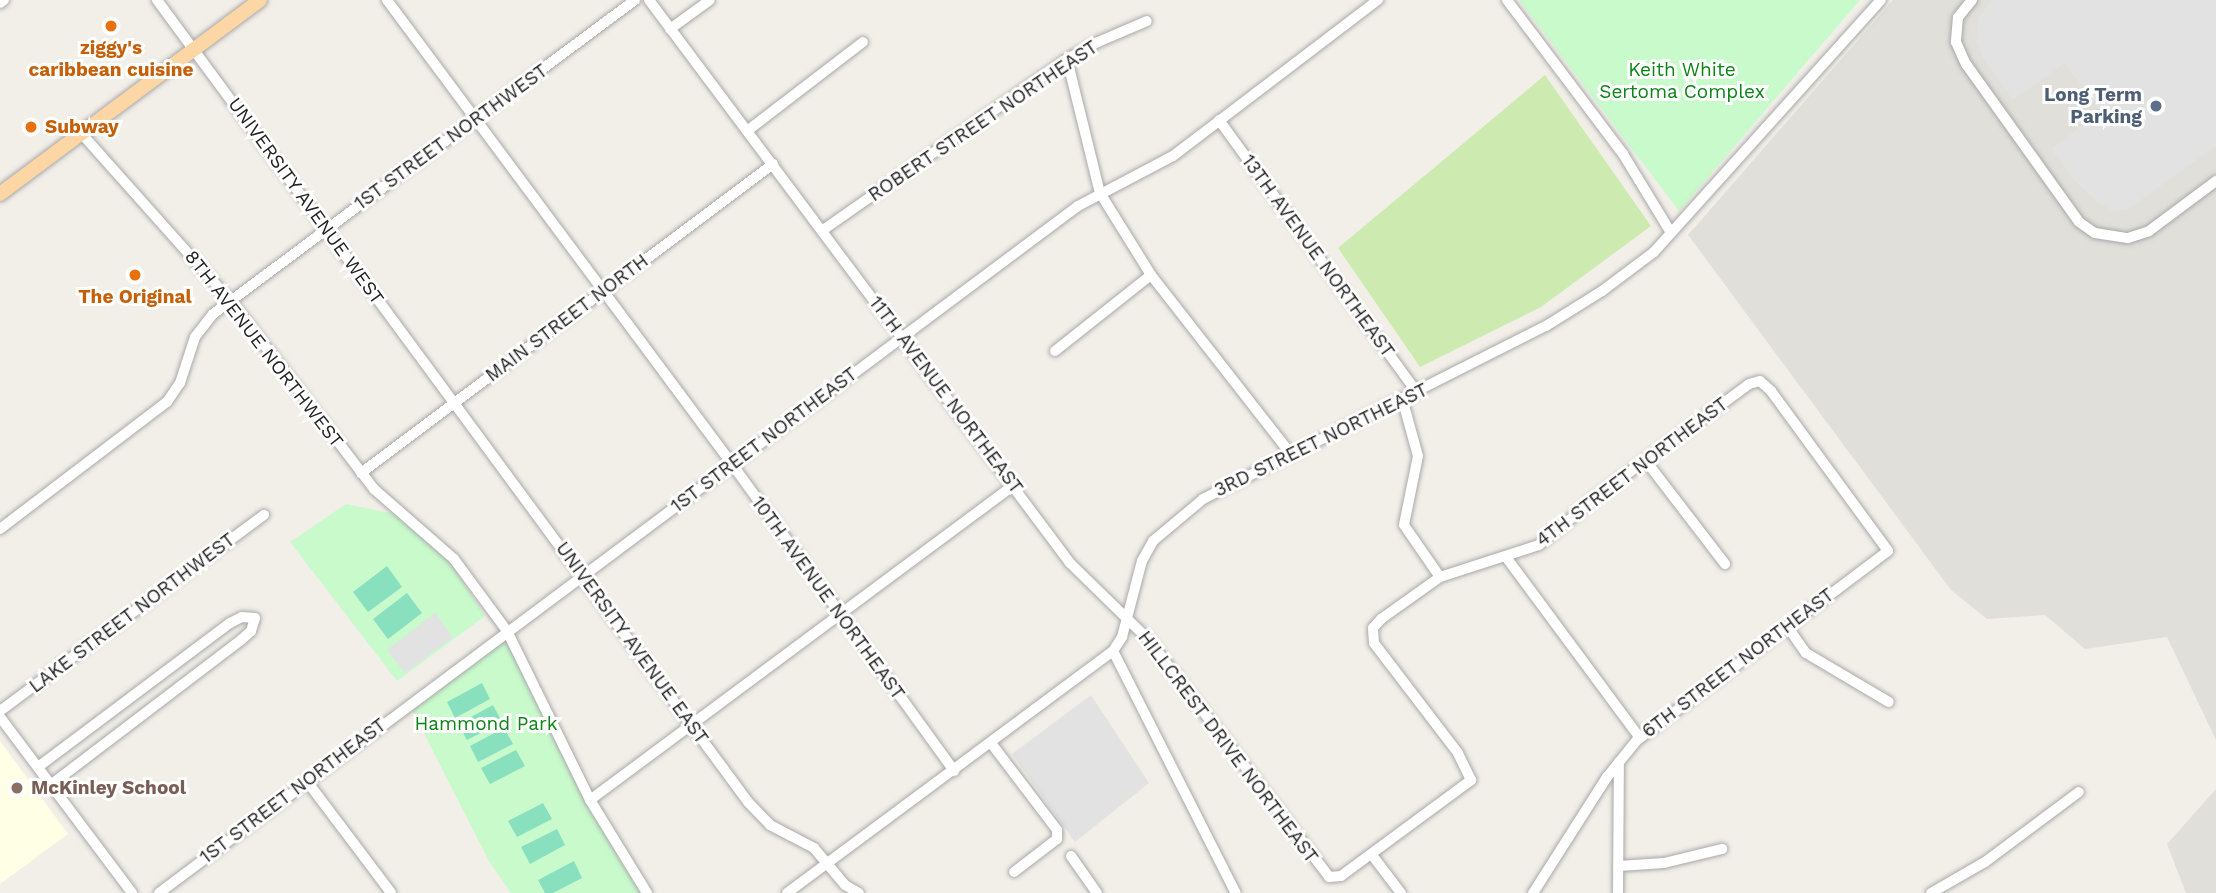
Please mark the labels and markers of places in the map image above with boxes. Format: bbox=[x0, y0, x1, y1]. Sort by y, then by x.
marker: ziggy's caribbean cuisine bbox=[103, 18, 119, 34]
place label: ziggy's caribbean cuisine bbox=[28, 37, 194, 81]
place label: Long Term Parking bbox=[2044, 84, 2142, 128]
marker: Long Term Parking bbox=[2148, 98, 2164, 114]
place label: Subway bbox=[45, 116, 119, 138]
marker: Subway bbox=[23, 119, 39, 135]
marker: The Original bbox=[127, 267, 143, 283]
place label: The Original bbox=[78, 286, 192, 308]
place label: McKinley School bbox=[31, 777, 186, 799]
marker: McKinley School bbox=[9, 780, 25, 796]

